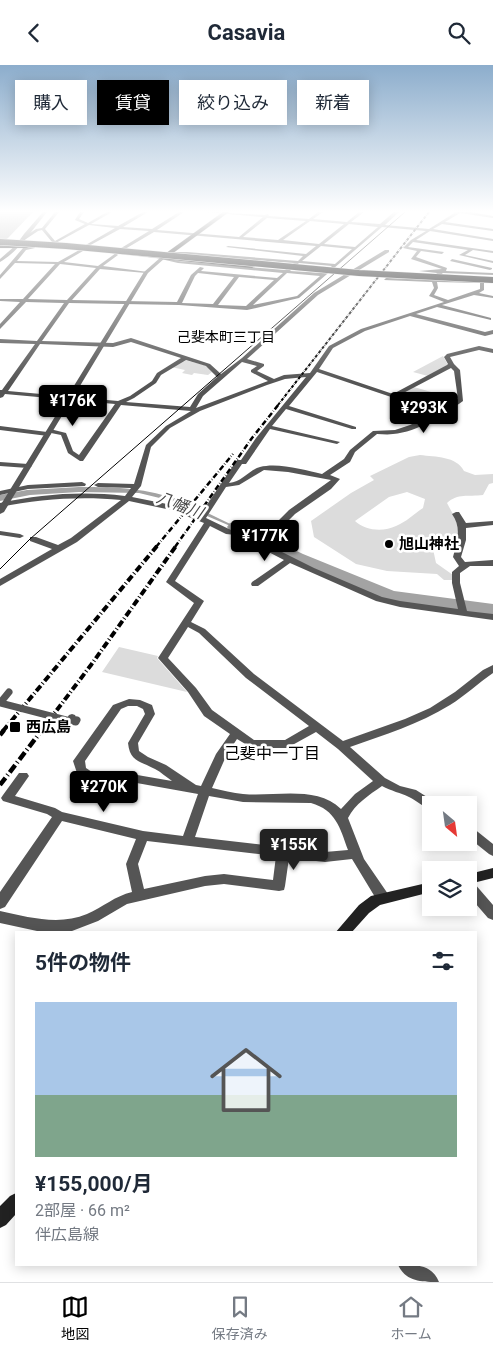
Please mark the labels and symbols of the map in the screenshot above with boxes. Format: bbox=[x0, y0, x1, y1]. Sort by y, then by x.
district label: 己斐本町三丁目 bbox=[177, 329, 275, 345]
pin: ¥176K bbox=[38, 385, 108, 427]
pin: ¥293K bbox=[389, 391, 459, 434]
water label: 八幡川 bbox=[154, 488, 208, 523]
pin: ¥177K bbox=[230, 519, 300, 562]
place label: 旭山神社 bbox=[399, 535, 459, 553]
marker: 旭山神社 bbox=[383, 538, 395, 550]
place label: 西広島 bbox=[26, 718, 71, 736]
marker: 西広島 bbox=[8, 720, 22, 734]
district label: 己斐中一丁目 bbox=[224, 744, 320, 763]
pin: ¥270K bbox=[69, 771, 139, 813]
north arrow bbox=[422, 796, 478, 851]
pin: ¥155K bbox=[259, 829, 329, 871]

